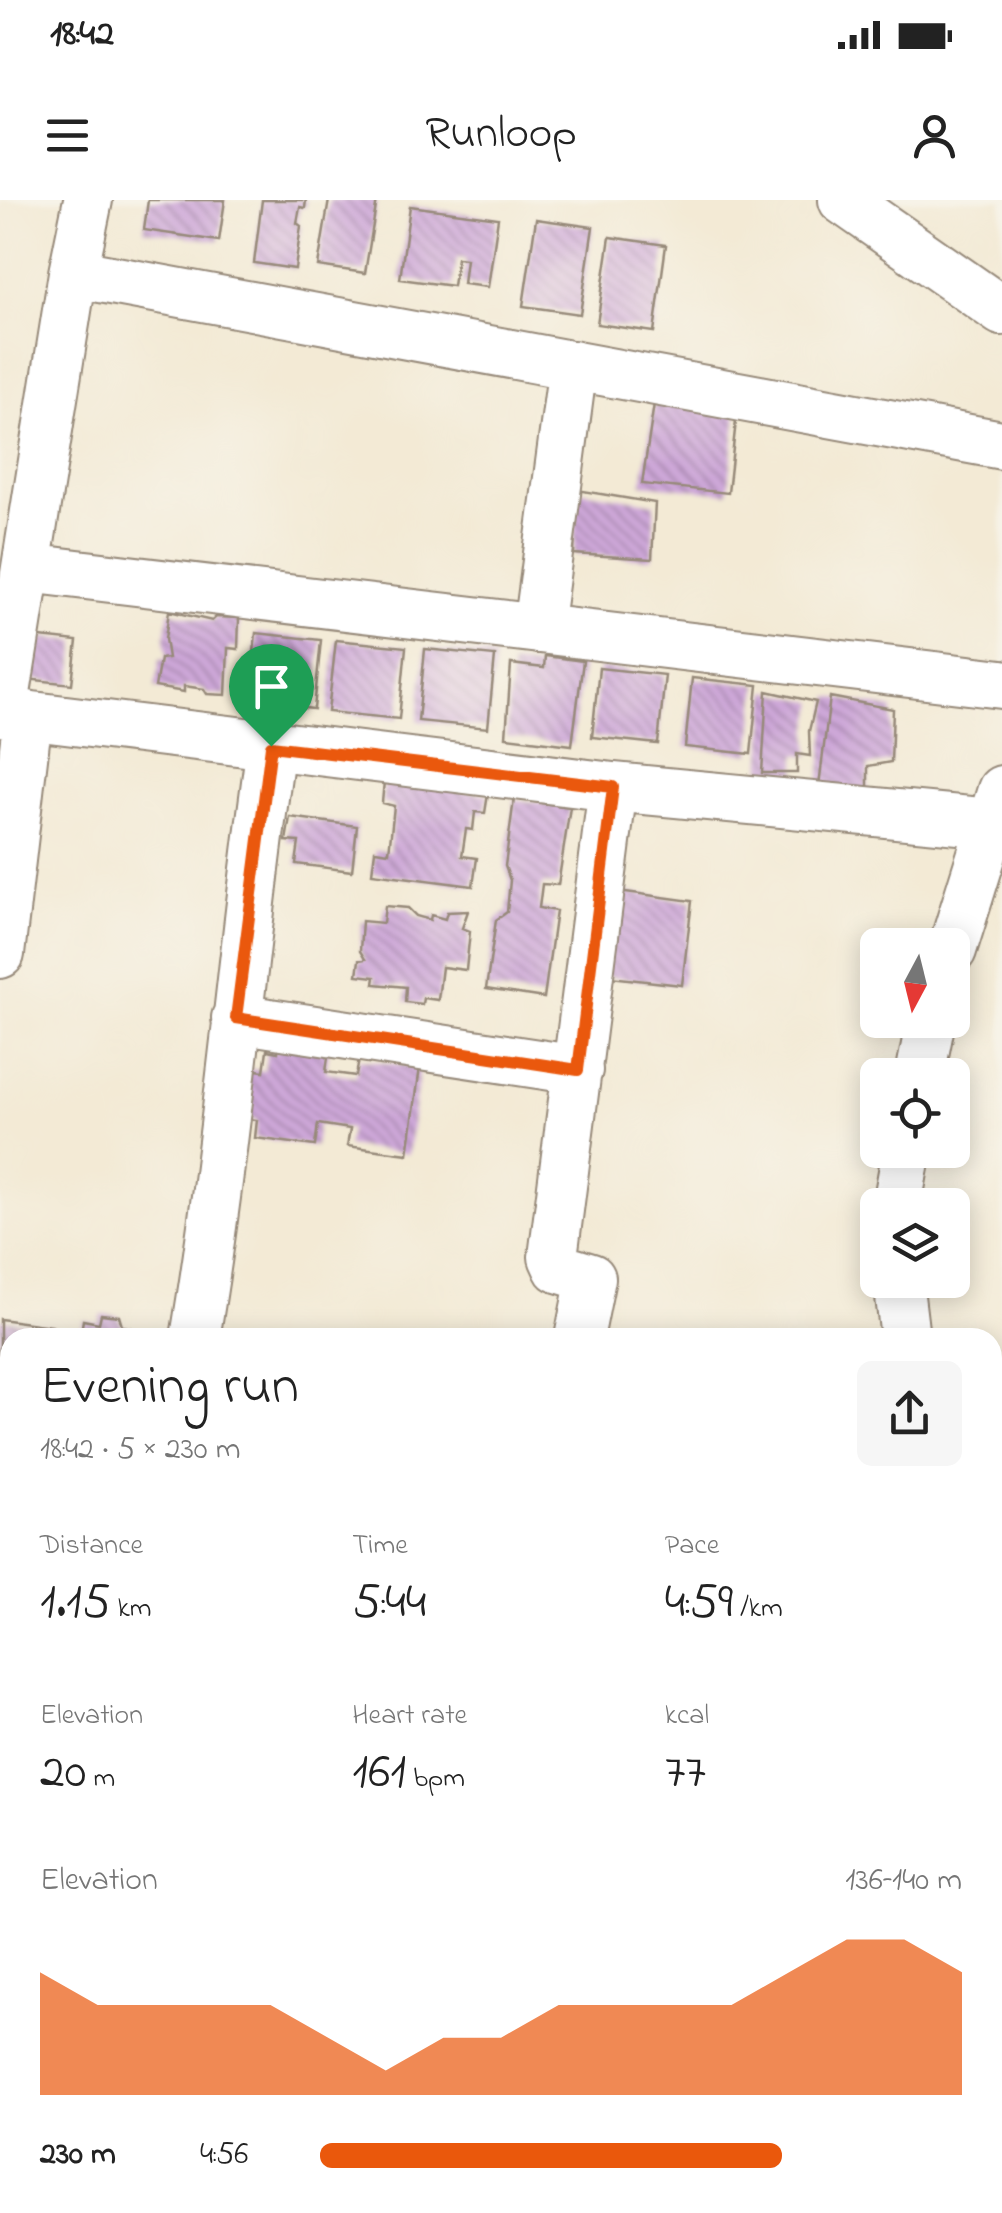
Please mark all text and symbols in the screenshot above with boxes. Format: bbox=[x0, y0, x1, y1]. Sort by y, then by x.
text: 18:42 bbox=[50, 7, 114, 63]
text: Runloop bbox=[425, 102, 577, 168]
icon: menu bbox=[40, 108, 95, 163]
icon: person bbox=[907, 108, 962, 163]
pin bbox=[229, 644, 314, 747]
icon: arrive bbox=[244, 659, 299, 714]
north arrow bbox=[860, 928, 970, 1038]
map controls bbox=[860, 928, 970, 1298]
button: locate bbox=[860, 1058, 970, 1168]
button: layers bbox=[860, 1188, 970, 1298]
text: Evening run bbox=[40, 1349, 299, 1429]
button: share bbox=[857, 1361, 962, 1466]
text: 18:42 · 5 × 230 m bbox=[40, 1427, 241, 1474]
text: Distance bbox=[40, 1526, 143, 1567]
text: Time bbox=[352, 1526, 408, 1567]
text: Pace bbox=[665, 1526, 719, 1567]
text: 1.15 bbox=[40, 1567, 111, 1640]
text: 5:44 bbox=[352, 1567, 426, 1640]
text: 4:59 bbox=[665, 1567, 733, 1640]
text: km bbox=[111, 1589, 152, 1630]
text: /km bbox=[733, 1589, 783, 1630]
text: Elevation bbox=[40, 1696, 143, 1737]
text: Heart rate bbox=[352, 1696, 467, 1737]
text: kcal bbox=[665, 1696, 709, 1737]
text: 20 bbox=[40, 1737, 86, 1810]
text: 161 bbox=[352, 1737, 406, 1810]
text: 77 bbox=[665, 1737, 706, 1810]
text: m bbox=[86, 1759, 115, 1800]
text: bpm bbox=[406, 1759, 465, 1800]
text: Elevation bbox=[40, 1858, 158, 1905]
text: 136–140 m bbox=[845, 1858, 962, 1905]
text: 230 m bbox=[40, 2132, 116, 2179]
text: 4:56 bbox=[200, 2132, 248, 2179]

